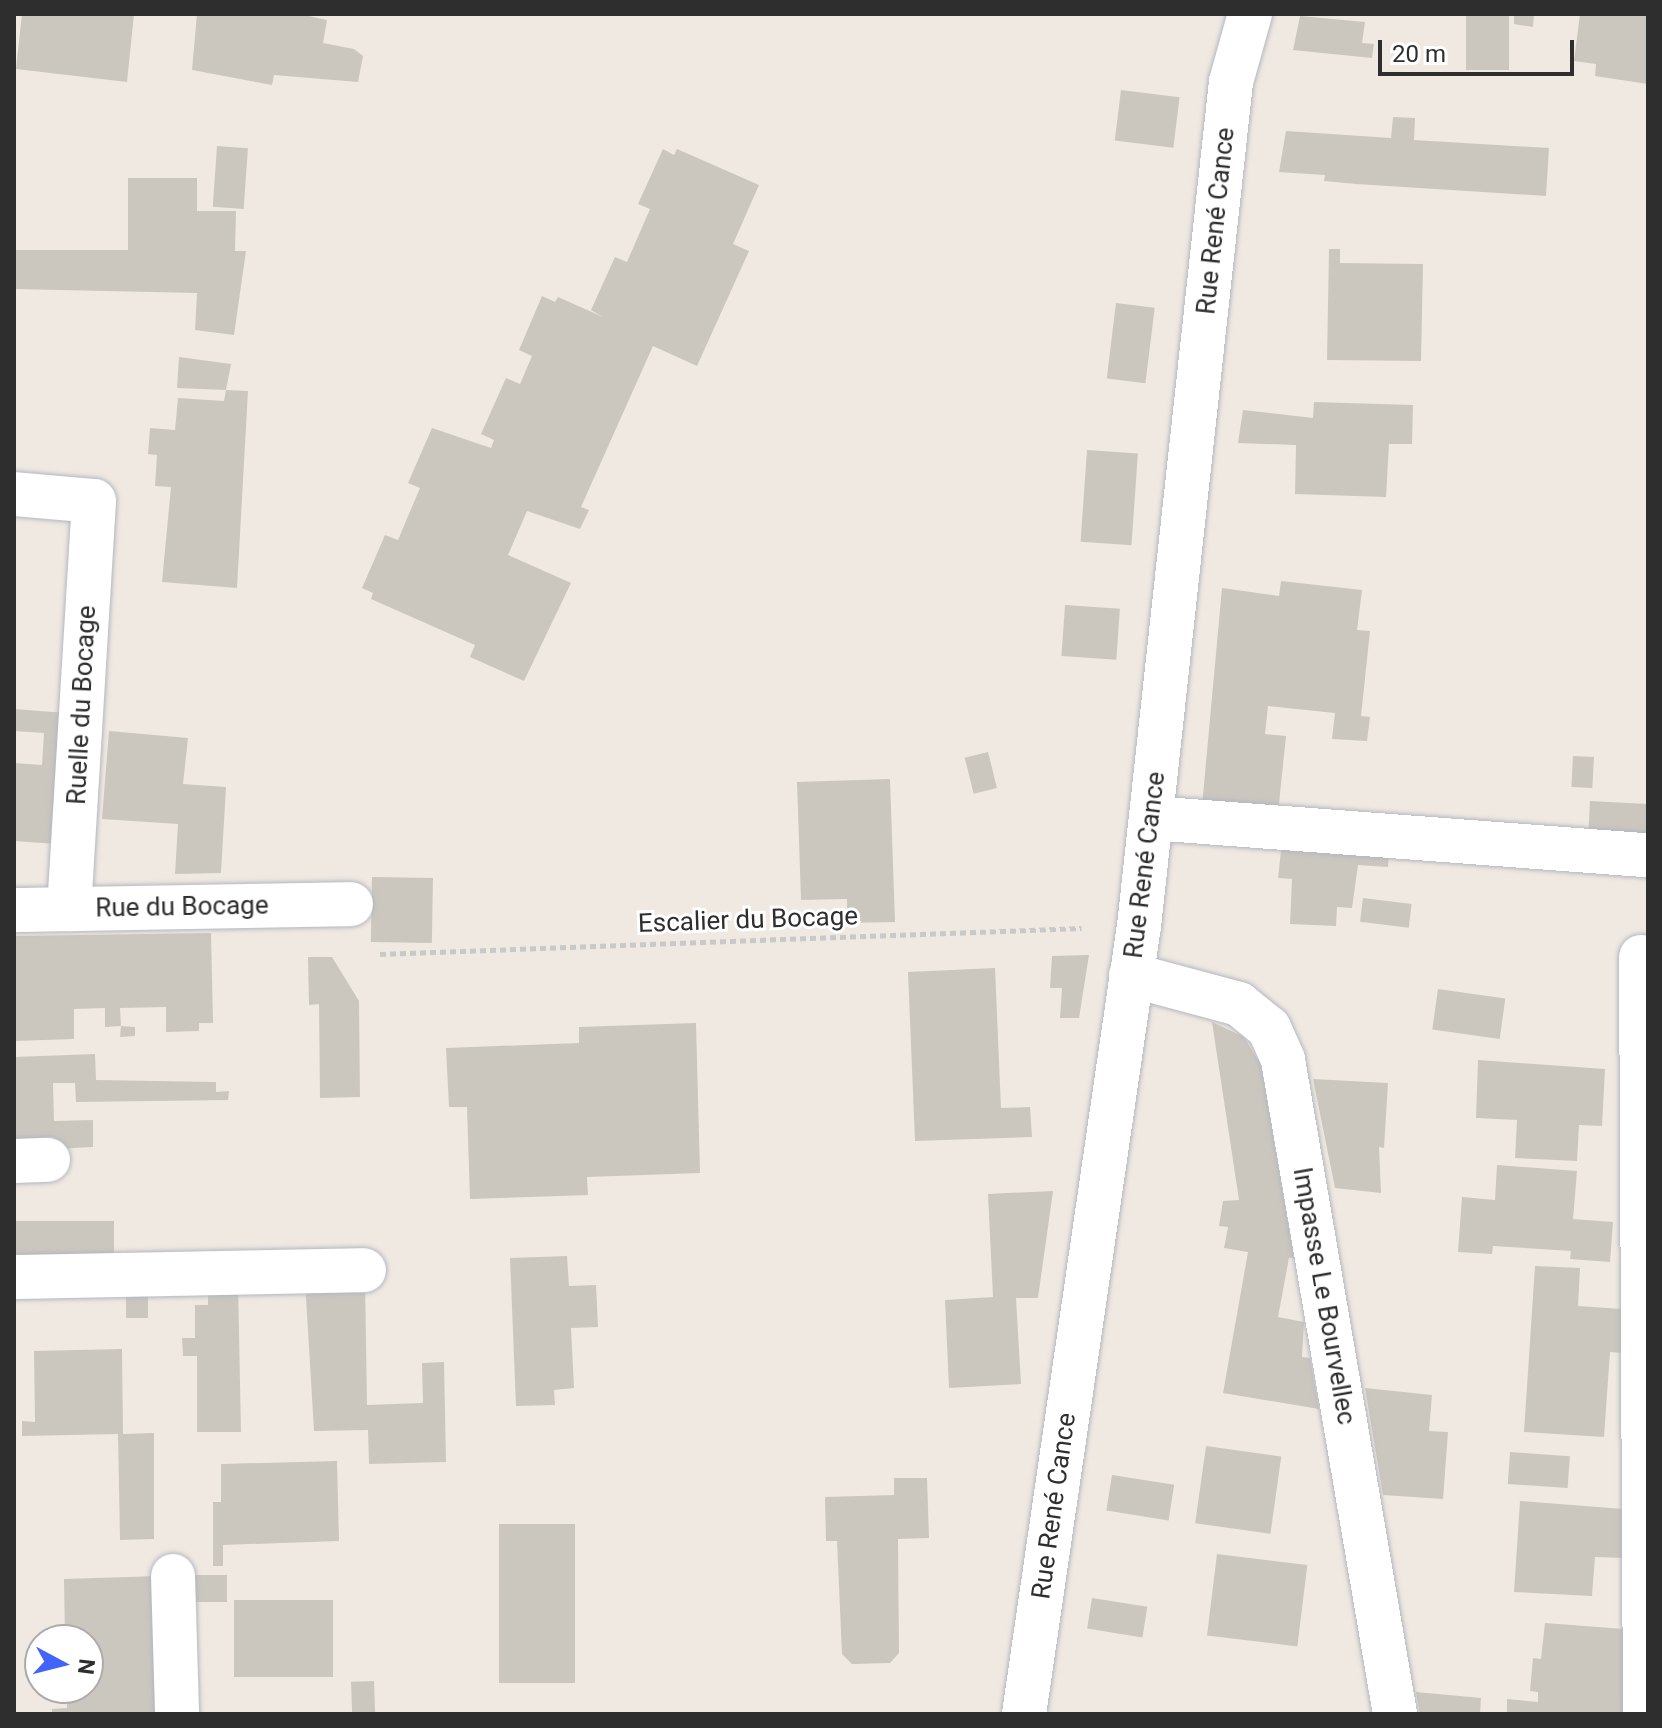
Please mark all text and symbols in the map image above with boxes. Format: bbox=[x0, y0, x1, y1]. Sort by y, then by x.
scale bar bbox=[1382, 24, 1578, 74]
text: 20 m bbox=[1392, 40, 1446, 68]
street label: Rue René Cance bbox=[1191, 126, 1241, 316]
street label: Ruelle du Bocage bbox=[61, 605, 103, 805]
street label: Rue René Cance bbox=[1118, 770, 1172, 960]
street label: Rue du Bocage bbox=[95, 890, 269, 924]
street label: Escalier du Bocage bbox=[637, 901, 859, 939]
street label: Impasse Le Bourvellec bbox=[1286, 1165, 1362, 1427]
street label: Rue René Cance bbox=[1025, 1411, 1083, 1601]
north arrow bbox=[24, 1624, 104, 1704]
text: N bbox=[73, 1658, 100, 1676]

